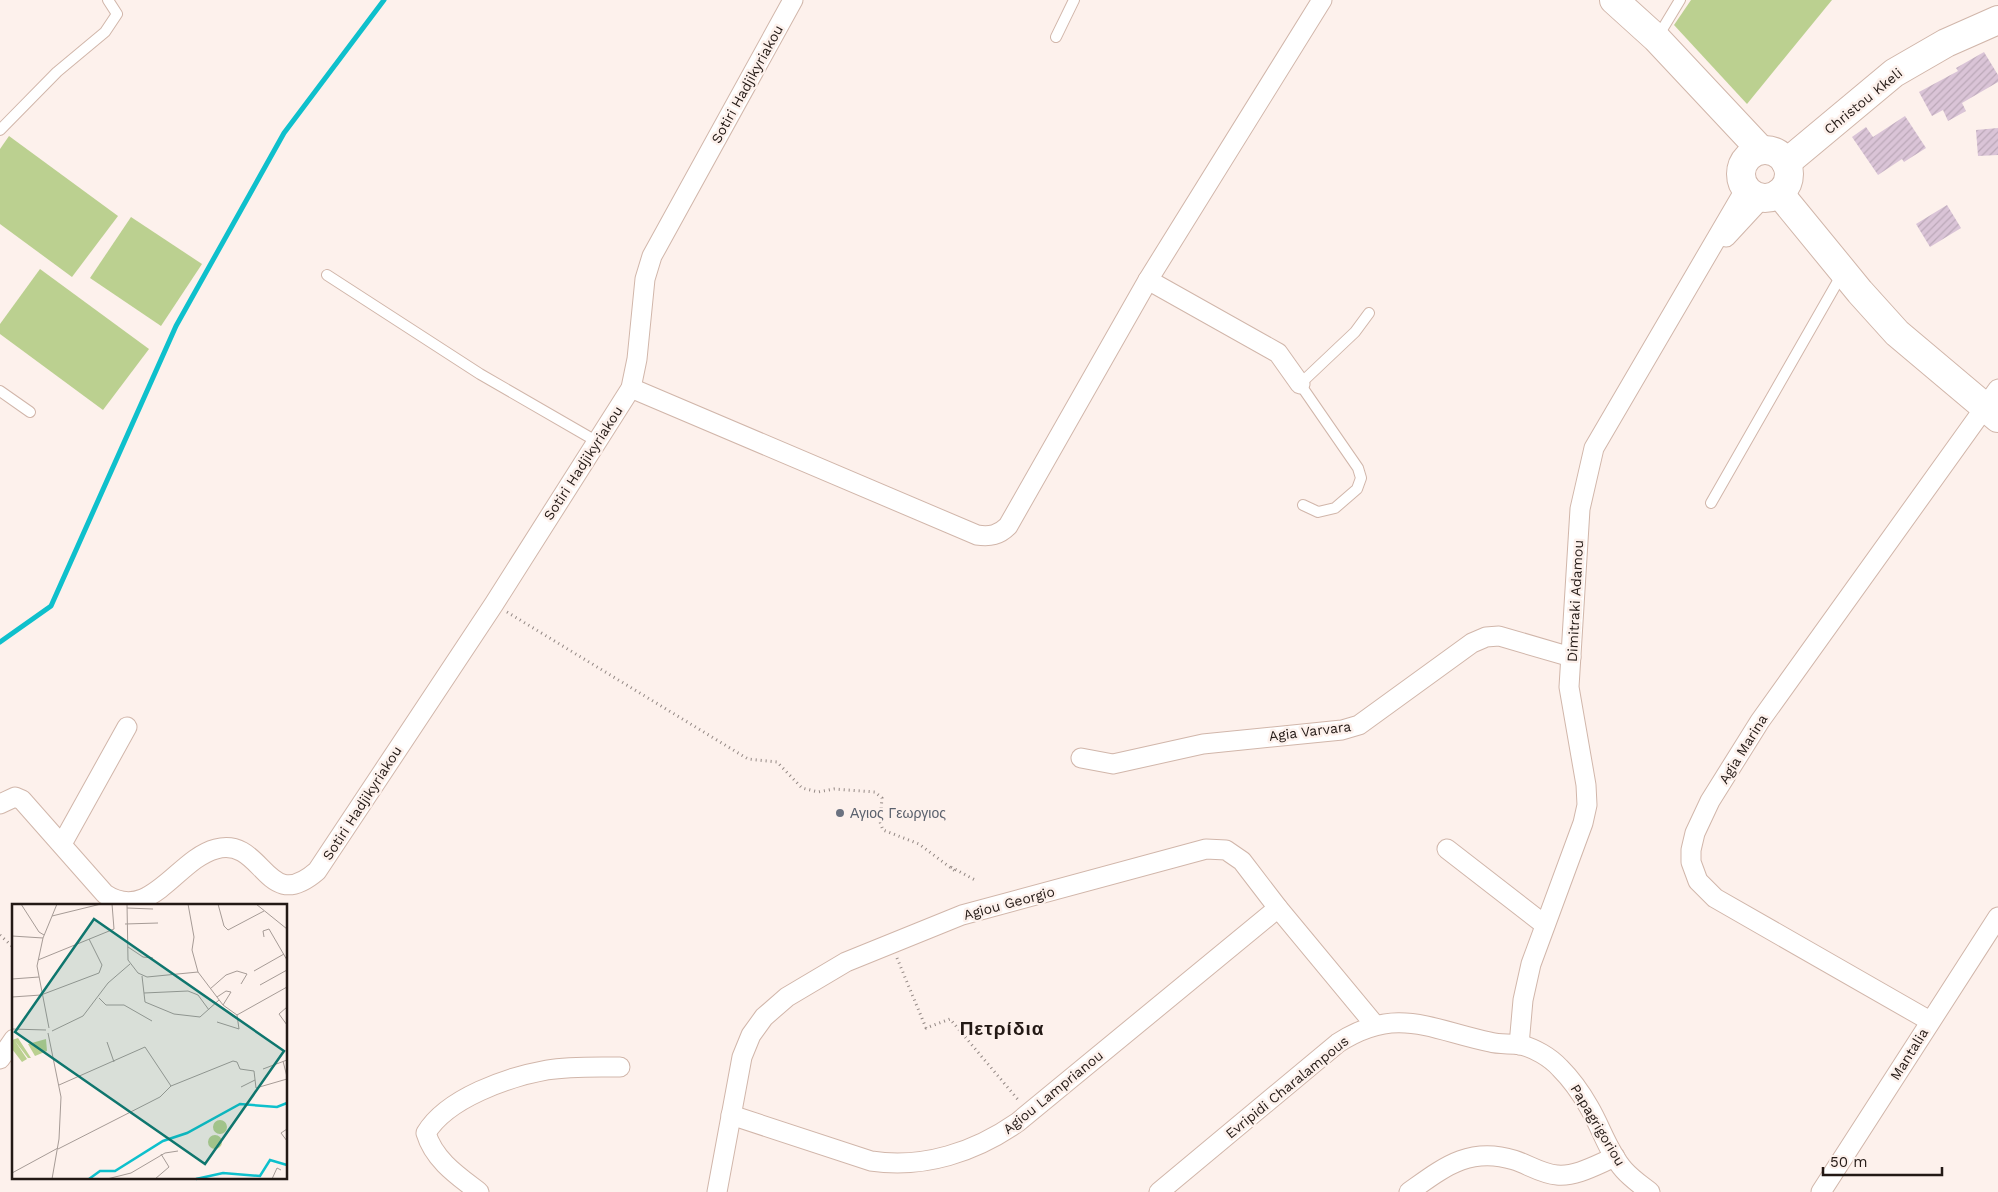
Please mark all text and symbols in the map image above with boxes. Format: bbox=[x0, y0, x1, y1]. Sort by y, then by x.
street label: Sotiri Hadjikyriakou bbox=[708, 22, 786, 146]
street label: Christou Kkeli bbox=[1821, 65, 1905, 137]
street label: Sotiri Hadjikyriakou bbox=[540, 403, 626, 523]
street label: Dimitraki Adamou bbox=[1564, 540, 1586, 662]
street label: Agia Marina bbox=[1715, 711, 1771, 787]
street label: Agia Varvara bbox=[1268, 718, 1352, 744]
street label: Sotiri Hadjikyriakou bbox=[319, 743, 405, 863]
place label: Αγιος Γεωργιος bbox=[850, 805, 946, 821]
marker: Αγιος Γεωργιος bbox=[834, 807, 846, 819]
street label: Agiou Georgio bbox=[962, 883, 1056, 923]
inset map bbox=[12, 904, 288, 1180]
district label: Πετρίδια bbox=[960, 1017, 1044, 1040]
street label: Mantalia bbox=[1887, 1025, 1931, 1083]
street label: Evripidi Charalampous bbox=[1222, 1033, 1352, 1141]
street label: Agiou Lamprianou bbox=[1000, 1047, 1106, 1137]
street label: Papagrigoriou bbox=[1567, 1081, 1629, 1169]
scale bar bbox=[1823, 1144, 1942, 1176]
text: 50 m bbox=[1830, 1153, 1867, 1171]

